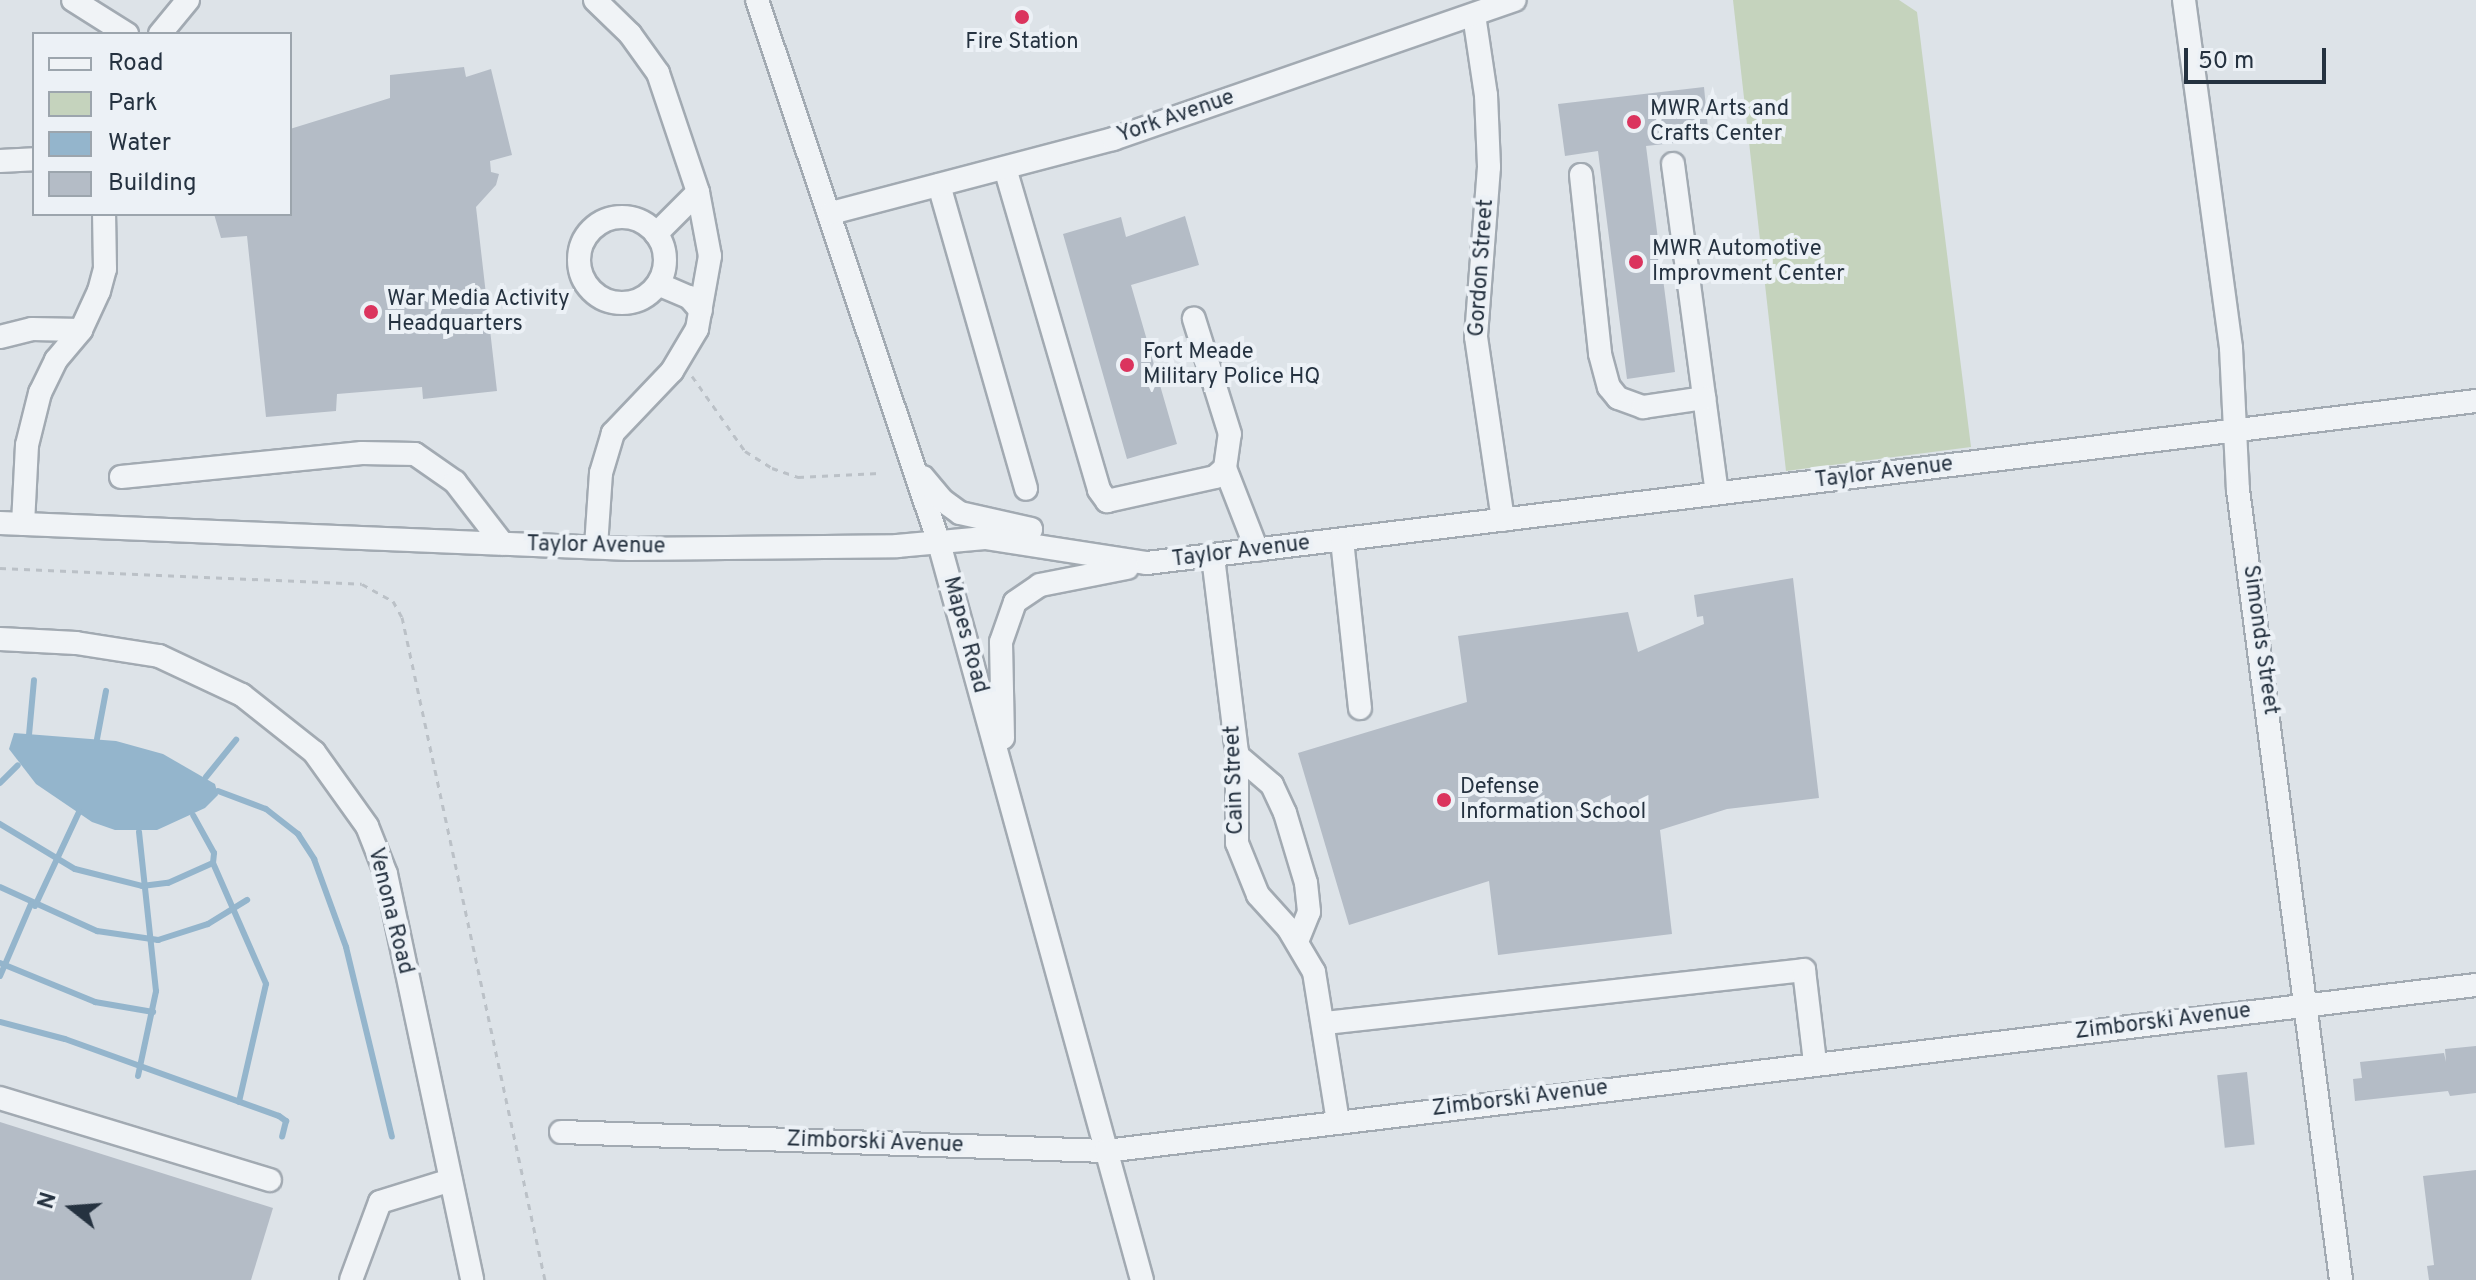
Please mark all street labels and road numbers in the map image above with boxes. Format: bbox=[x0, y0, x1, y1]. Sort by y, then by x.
street label: York Avenue bbox=[1114, 84, 1238, 150]
street label: Gordon Street bbox=[1464, 198, 1500, 338]
street label: Taylor Avenue bbox=[1813, 451, 1955, 495]
street label: Taylor Avenue bbox=[1170, 530, 1312, 574]
street label: Taylor Avenue bbox=[526, 532, 666, 560]
street label: Simonds Street bbox=[2236, 563, 2284, 717]
street label: Mapes Road bbox=[937, 574, 993, 696]
street label: Cain Street bbox=[1220, 725, 1250, 835]
street label: Venona Road bbox=[362, 845, 418, 977]
street label: Zimborski Avenue bbox=[2073, 998, 2253, 1046]
street label: Zimborski Avenue bbox=[1430, 1075, 1610, 1123]
street label: Zimborski Avenue bbox=[786, 1127, 964, 1159]

